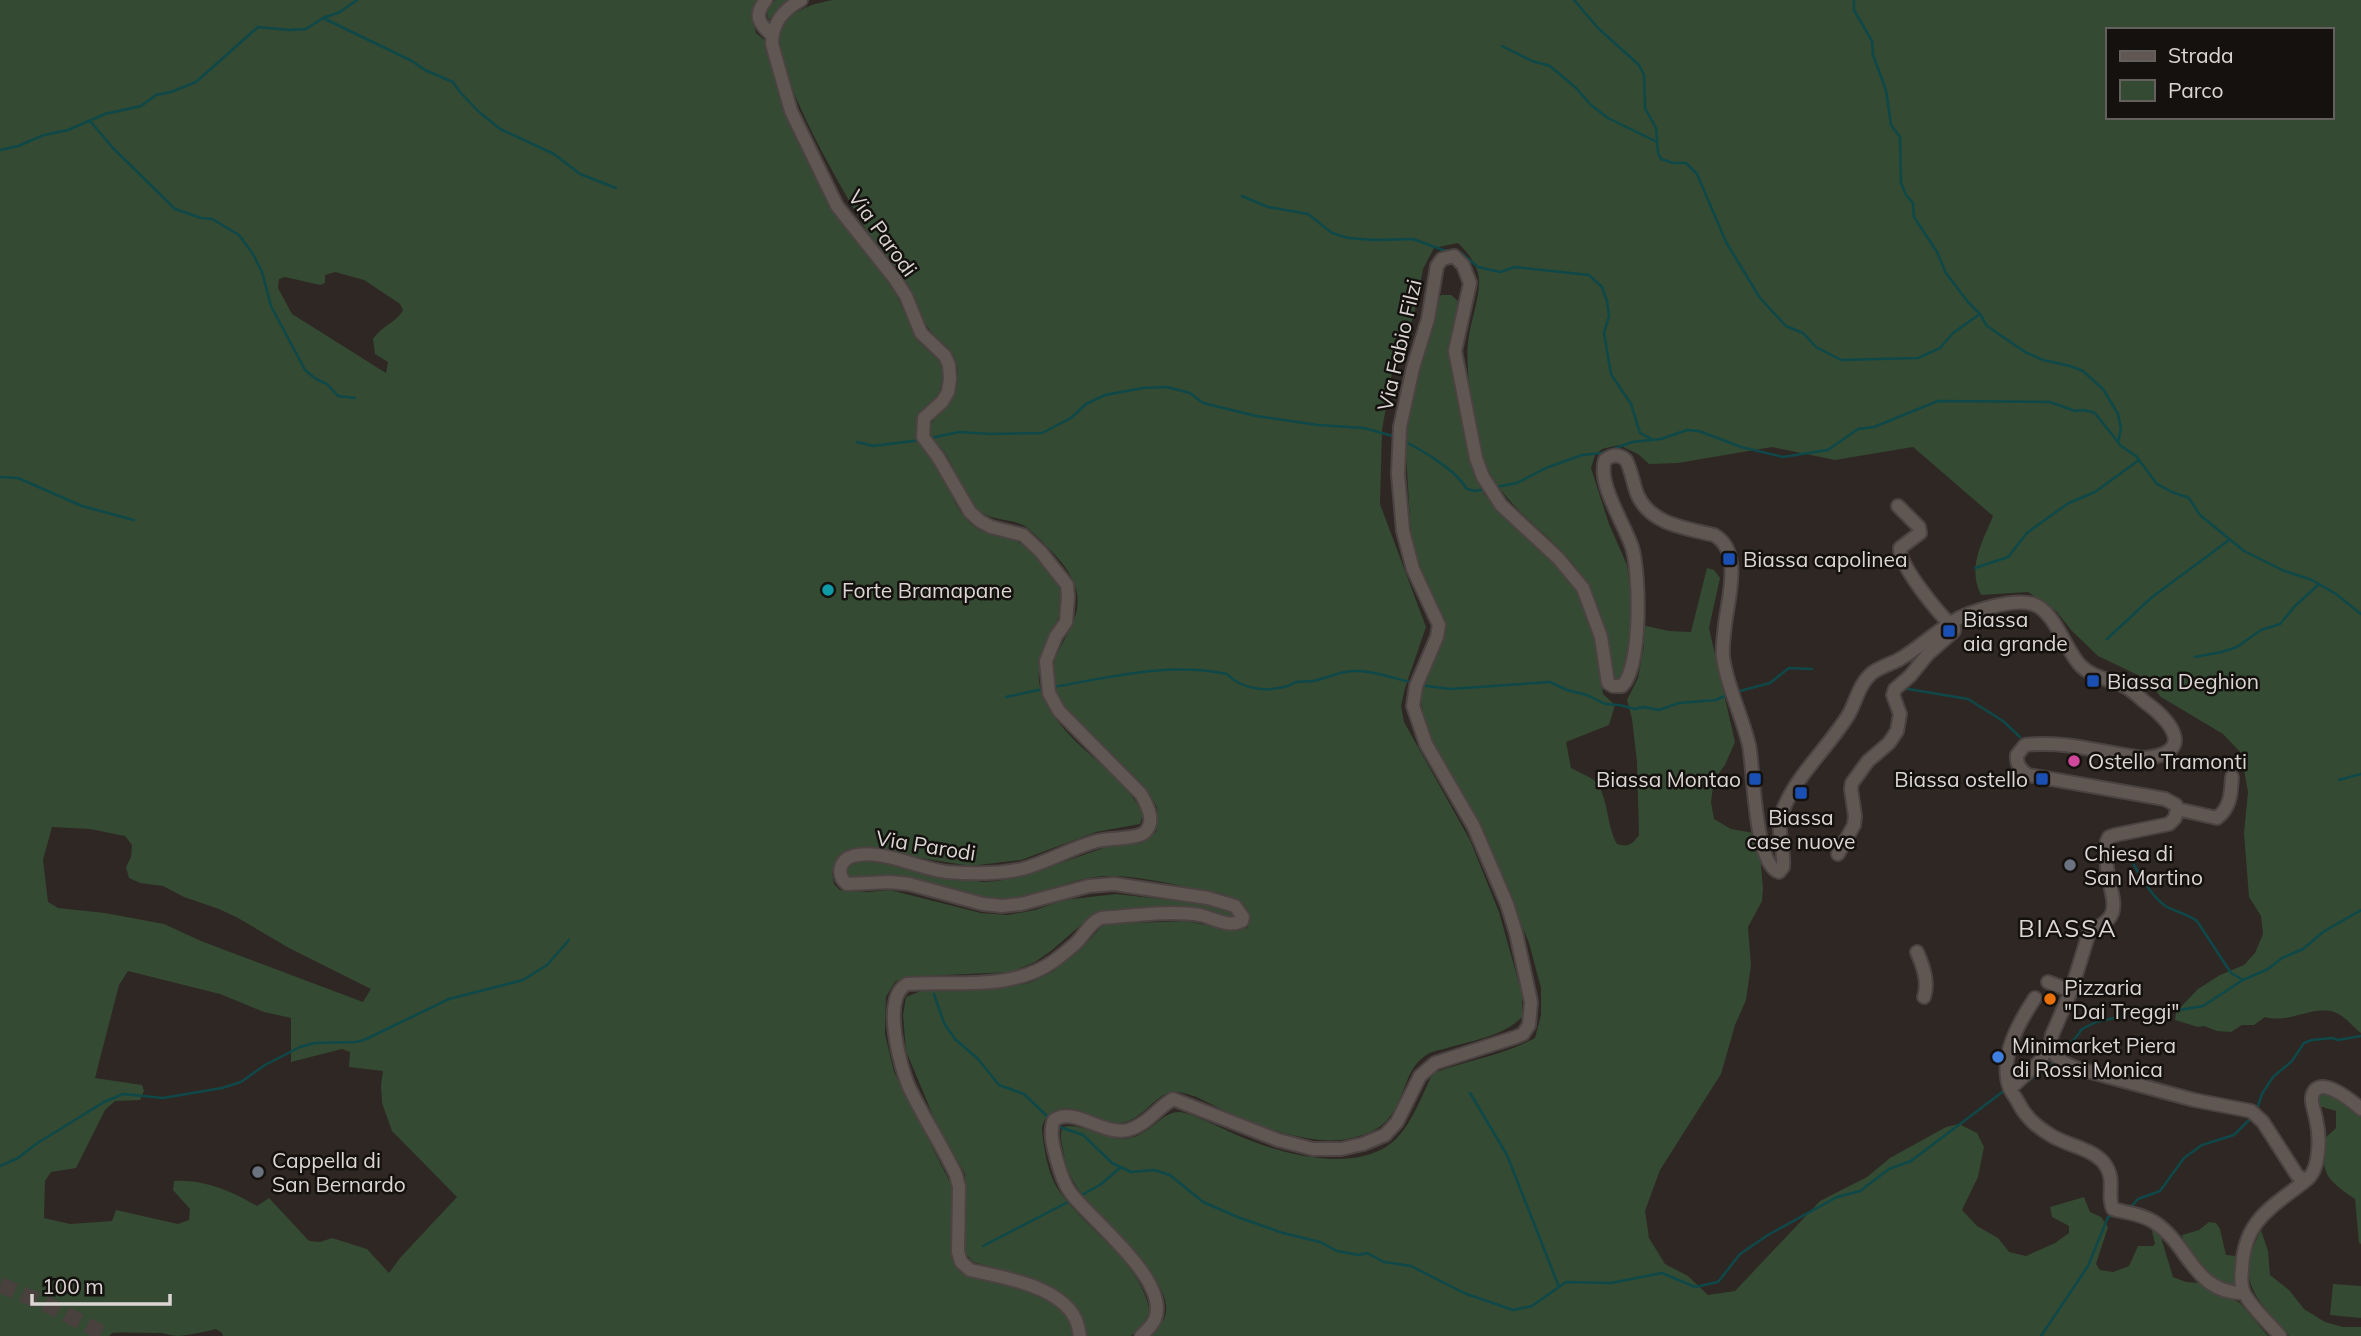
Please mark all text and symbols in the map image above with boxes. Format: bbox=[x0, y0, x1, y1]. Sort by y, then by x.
legend bbox=[2106, 28, 2333, 119]
text: Strada bbox=[2168, 42, 2234, 68]
text: Parco bbox=[2168, 77, 2223, 103]
street label: Via Parodi bbox=[843, 185, 923, 281]
street label: Via Fabio Filzi bbox=[1371, 277, 1427, 413]
place label: Biassa capolinea bbox=[1743, 546, 1908, 572]
marker: Biassa capolinea bbox=[1721, 551, 1737, 567]
place label: Forte Bramapane bbox=[842, 577, 1012, 603]
marker: Forte Bramapane bbox=[820, 582, 836, 598]
place label: Biassa aia grande bbox=[1963, 606, 2068, 656]
marker: Biassa aia grande bbox=[1941, 623, 1957, 639]
place label: Biassa Deghion bbox=[2107, 668, 2259, 694]
marker: Biassa Deghion bbox=[2085, 673, 2101, 689]
place label: Ostello Tramonti bbox=[2088, 748, 2247, 774]
marker: Ostello Tramonti bbox=[2066, 753, 2082, 769]
place label: Biassa Montao bbox=[1596, 766, 1741, 792]
place label: Biassa ostello bbox=[1894, 766, 2028, 792]
marker: Biassa Montao bbox=[1747, 771, 1763, 787]
marker: Biassa ostello bbox=[2034, 771, 2050, 787]
marker: Biassa case nuove bbox=[1793, 785, 1809, 801]
place label: Biassa case nuove bbox=[1747, 804, 1855, 854]
street label: Via Parodi bbox=[874, 824, 978, 866]
place label: Chiesa di San Martino bbox=[2084, 840, 2203, 890]
marker: Chiesa di San Martino bbox=[2062, 857, 2078, 873]
district label: BIASSA bbox=[2018, 913, 2118, 943]
place label: Pizzaria "Dai Treggi" bbox=[2064, 974, 2180, 1024]
marker: Pizzaria "Dai Treggi" bbox=[2042, 991, 2058, 1007]
place label: Minimarket Piera di Rossi Monica bbox=[2012, 1032, 2176, 1082]
marker: Minimarket Piera di Rossi Monica bbox=[1990, 1049, 2006, 1065]
place label: Cappella di San Bernardo bbox=[272, 1147, 406, 1197]
marker: Cappella di San Bernardo bbox=[250, 1164, 266, 1180]
scale bar bbox=[32, 1262, 170, 1306]
text: 100 m bbox=[42, 1273, 104, 1299]

